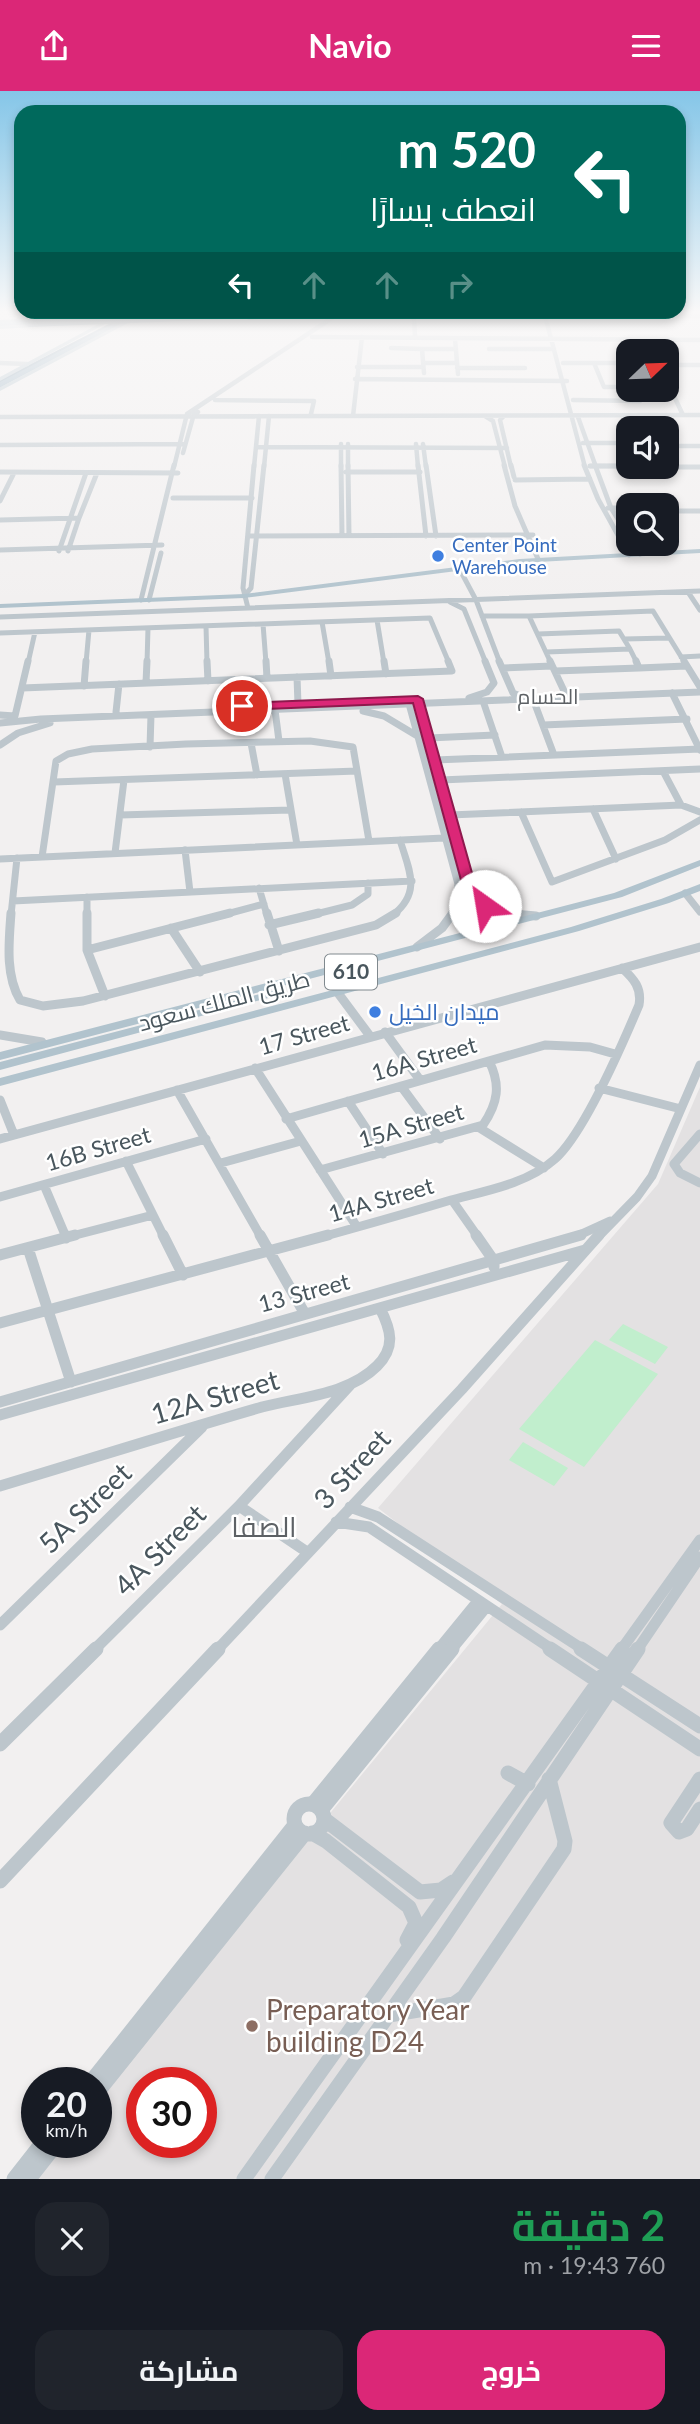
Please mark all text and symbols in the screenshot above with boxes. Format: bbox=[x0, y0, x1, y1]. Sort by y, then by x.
text: Navio bbox=[308, 26, 392, 65]
icon: share bbox=[35, 27, 73, 65]
icon: menu bbox=[627, 27, 665, 65]
text: 520 m bbox=[398, 120, 536, 178]
icon: left bbox=[560, 133, 651, 224]
text: انعطف يسارًا bbox=[370, 189, 536, 228]
icon: left bbox=[222, 266, 260, 304]
icon: ahead bbox=[295, 266, 333, 304]
icon: ahead bbox=[368, 266, 406, 304]
icon: right bbox=[441, 266, 479, 304]
north arrow bbox=[616, 339, 679, 403]
map controls bbox=[616, 339, 679, 556]
button: sound bbox=[616, 416, 679, 479]
button: search bbox=[616, 493, 679, 556]
place label: Center Point Warehouse bbox=[452, 533, 557, 578]
marker: Center Point Warehouse bbox=[430, 548, 446, 564]
pin bbox=[212, 676, 272, 736]
district label: الحسام bbox=[517, 683, 579, 711]
icon: arrive bbox=[223, 687, 261, 725]
position arrow bbox=[448, 869, 522, 943]
road number: 610 bbox=[325, 955, 377, 989]
street label: طريق الملك سعود bbox=[135, 964, 313, 1037]
place label: ميدان الخيل bbox=[389, 997, 499, 1026]
marker: ميدان الخيل bbox=[367, 1004, 383, 1020]
street label: 17 Street bbox=[255, 1008, 353, 1060]
street label: 16A Street bbox=[368, 1030, 480, 1086]
street label: 15A Street bbox=[355, 1097, 467, 1153]
street label: 16B Street bbox=[42, 1119, 154, 1176]
street label: 14A Street bbox=[325, 1171, 437, 1227]
street label: 13 Street bbox=[255, 1266, 353, 1318]
street label: 12A Street bbox=[147, 1362, 283, 1430]
street label: 3 Street bbox=[306, 1421, 397, 1515]
street label: 5A Street bbox=[31, 1455, 138, 1560]
street label: 4A Street bbox=[107, 1497, 212, 1602]
district label: الصفا bbox=[231, 1509, 297, 1543]
place label: Preparatory Year building D24 bbox=[266, 1992, 469, 2058]
marker: Preparatory Year building D24 bbox=[244, 2018, 260, 2034]
speed limit sign: 30 bbox=[126, 2067, 217, 2158]
text: 20 bbox=[46, 2082, 87, 2124]
text: km/h bbox=[45, 2119, 88, 2141]
text: 2 دقيقة bbox=[512, 2200, 665, 2250]
button: close bbox=[35, 2202, 109, 2276]
text: 760 m · 19:43 bbox=[523, 2251, 665, 2279]
button: مشاركة bbox=[35, 2330, 343, 2410]
button: خروج bbox=[357, 2330, 665, 2410]

